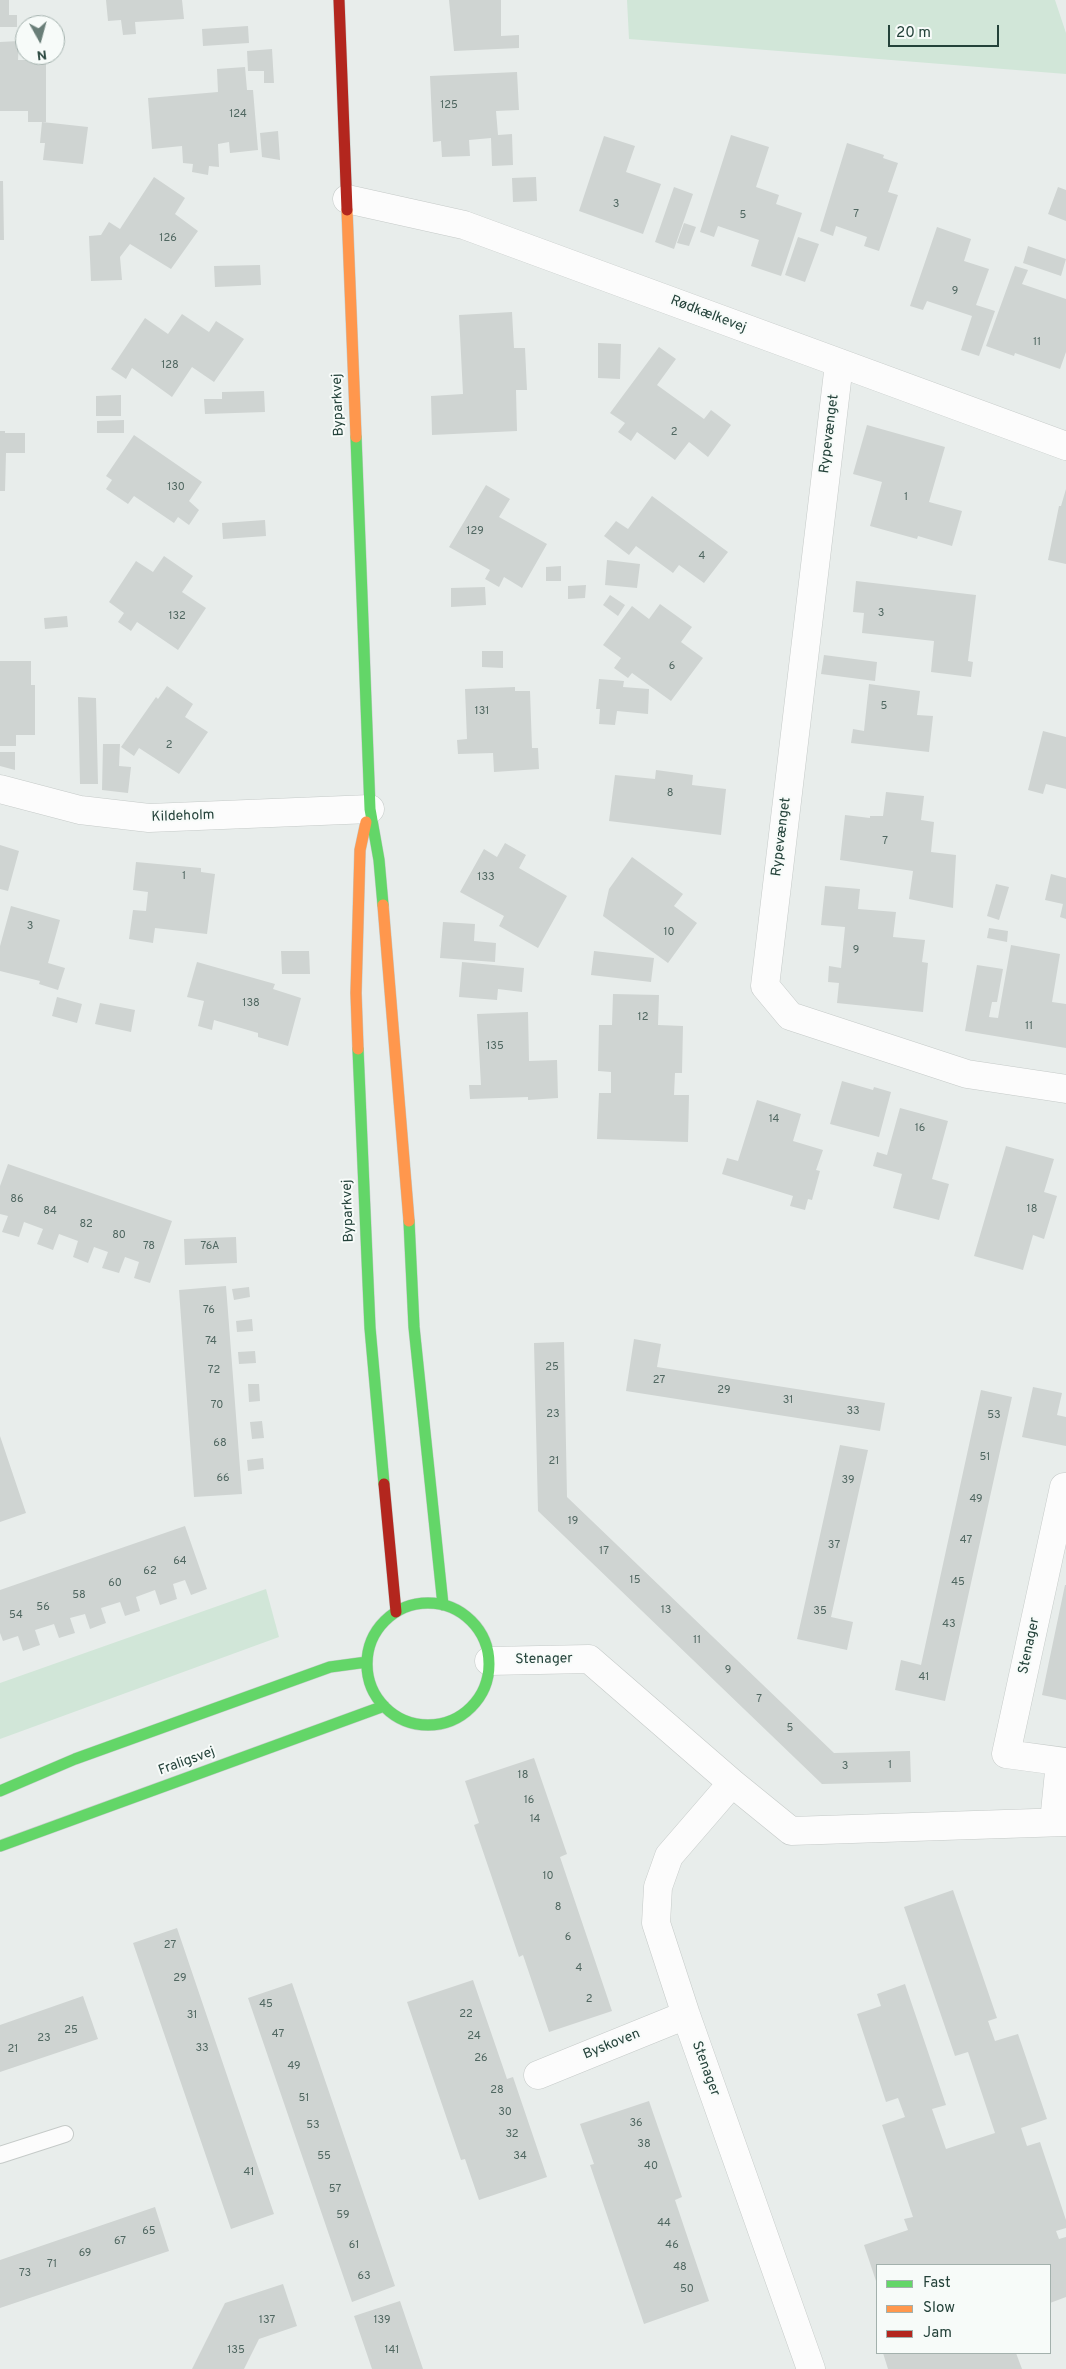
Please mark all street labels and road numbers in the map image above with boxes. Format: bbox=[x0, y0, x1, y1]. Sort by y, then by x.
street label: Rødkælkevej bbox=[668, 293, 748, 337]
street label: Byparkvej bbox=[330, 373, 348, 437]
street label: Rypevænget bbox=[817, 393, 843, 475]
street label: Rypevænget bbox=[769, 796, 795, 878]
street label: Kildeholm bbox=[151, 808, 215, 826]
street label: Byparkvej bbox=[340, 1179, 358, 1243]
street label: Stenager bbox=[1016, 1616, 1044, 1676]
street label: Stenager bbox=[515, 1651, 573, 1669]
street label: Fraligsvej bbox=[156, 1744, 218, 1780]
street label: Byskoven bbox=[581, 2026, 643, 2064]
street label: Stenager bbox=[687, 2039, 723, 2099]

